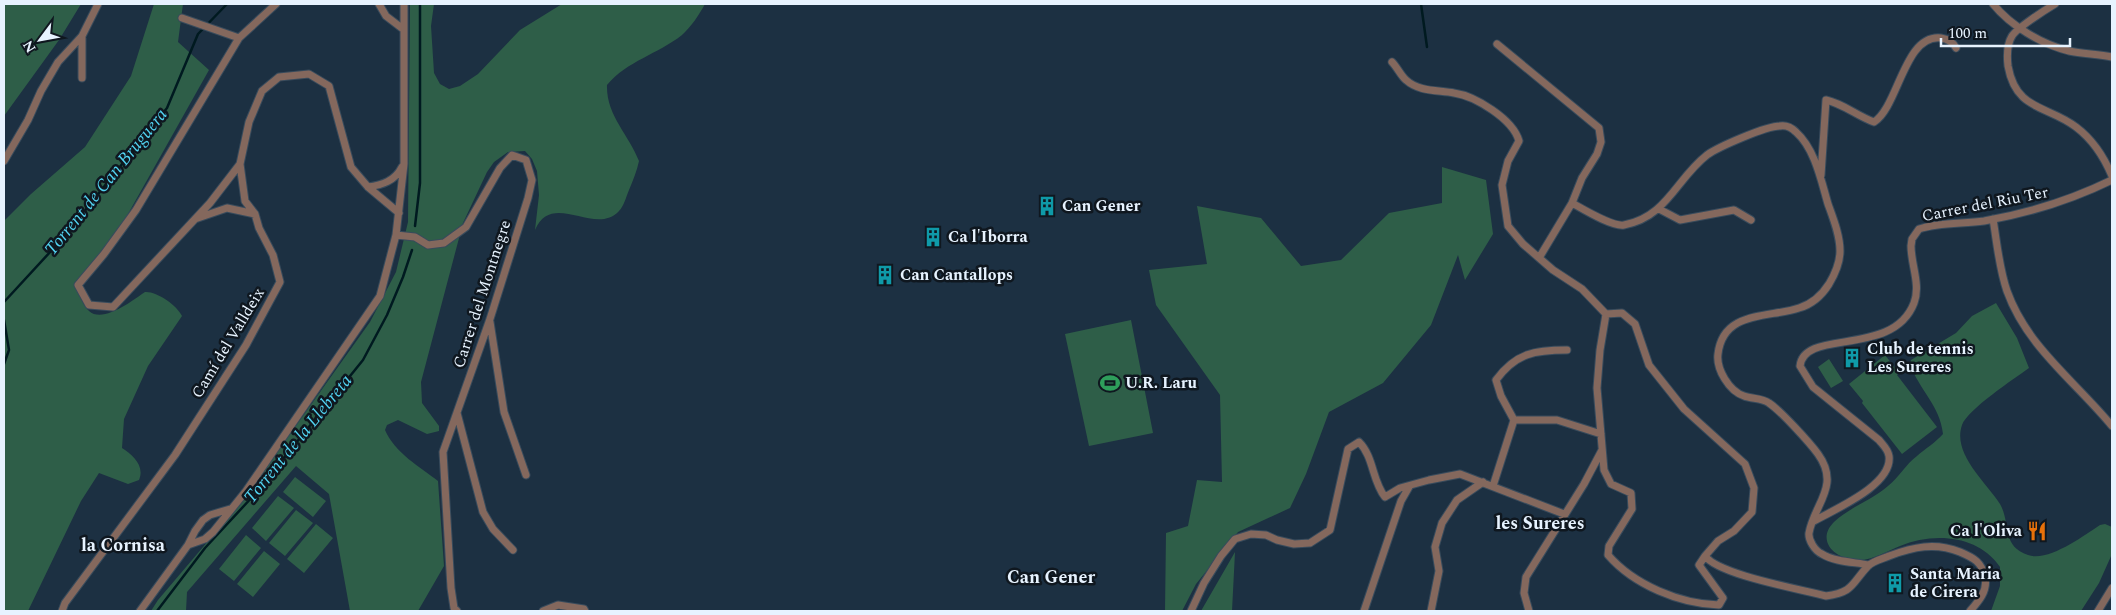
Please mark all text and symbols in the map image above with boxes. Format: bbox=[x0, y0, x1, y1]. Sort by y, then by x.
north arrow bbox=[15, 15, 65, 65]
scale bar bbox=[1941, 15, 2070, 47]
text: 100 m bbox=[1948, 22, 1987, 45]
text: N bbox=[17, 36, 41, 57]
water label: Torrent de Can Bruguera bbox=[38, 102, 174, 262]
street label: Carrer del Riu Ter bbox=[1920, 180, 2050, 228]
place label: Can Gener bbox=[1062, 194, 1141, 218]
building icon: Can Gener bbox=[1036, 195, 1058, 217]
street label: Carrer del Montnegre bbox=[447, 217, 517, 371]
place label: Ca l'Iborra bbox=[948, 225, 1028, 249]
building icon: Ca l'Iborra bbox=[922, 226, 944, 248]
place label: Can Cantallops bbox=[900, 263, 1013, 287]
building icon: Can Cantallops bbox=[874, 264, 896, 286]
street label: Camí del Valldeix bbox=[185, 283, 271, 403]
place label: Club de tennis Les Sureres bbox=[1867, 337, 1974, 379]
building icon: Club de tennis Les Sureres bbox=[1841, 347, 1863, 369]
water label: Torrent de la Llebreta bbox=[237, 369, 359, 509]
place label: U.R. Laru bbox=[1125, 371, 1197, 395]
sports icon: U.R. Laru bbox=[1099, 372, 1121, 394]
district label: les Sureres bbox=[1495, 510, 1585, 537]
place label: Ca l'Oliva bbox=[1950, 519, 2023, 543]
restaurant icon: Ca l'Oliva bbox=[2026, 520, 2048, 542]
district label: la Cornisa bbox=[81, 532, 166, 559]
place label: Santa Maria de Cirera bbox=[1910, 562, 2001, 604]
district label: Can Gener bbox=[1007, 564, 1095, 591]
building icon: Santa Maria de Cirera bbox=[1884, 572, 1906, 594]

